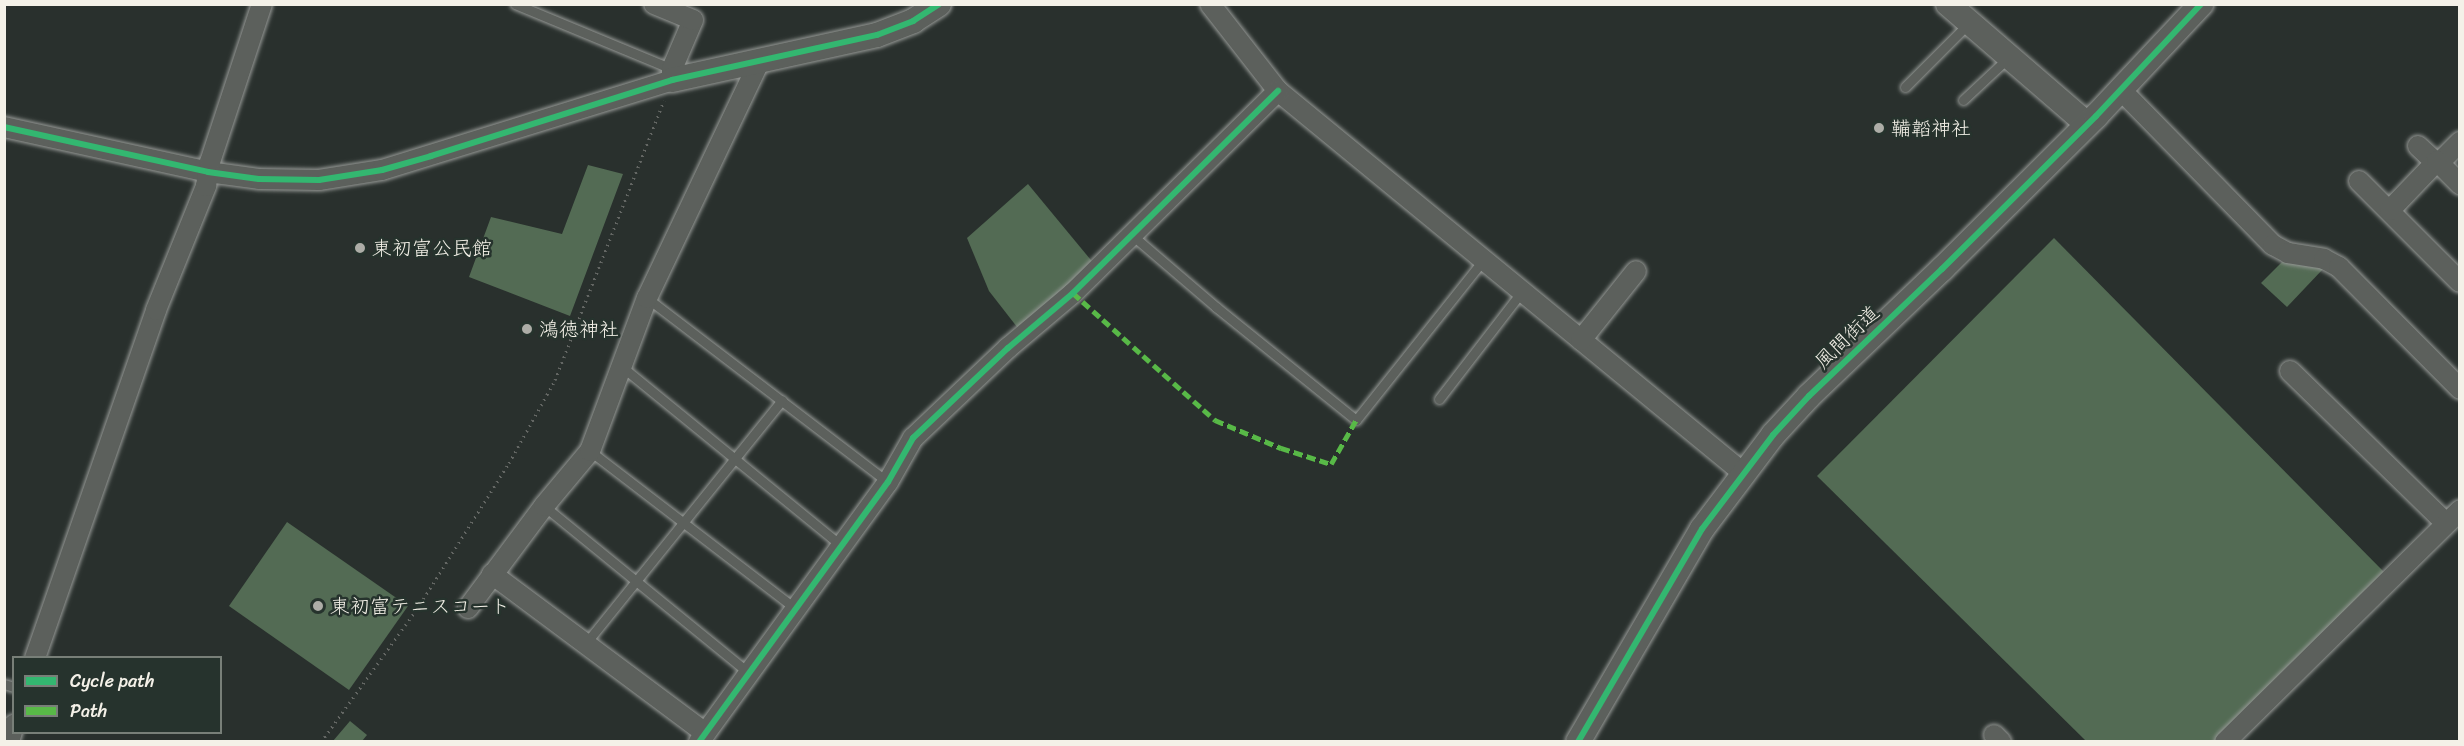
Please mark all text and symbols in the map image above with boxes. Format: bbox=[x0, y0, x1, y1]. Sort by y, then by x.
place label: 鞴韜神社 bbox=[1891, 116, 1971, 140]
marker: 鞴韜神社 bbox=[1872, 121, 1886, 135]
place label: 東初富公民館 bbox=[372, 236, 492, 260]
marker: 東初富公民館 bbox=[353, 241, 367, 255]
street label: 風間街道 bbox=[1810, 301, 1884, 373]
place label: 鴻徳神社 bbox=[539, 317, 619, 341]
marker: 鴻徳神社 bbox=[520, 322, 534, 336]
place label: 東初富テニスコート bbox=[330, 594, 510, 618]
marker: 東初富テニスコート bbox=[311, 599, 325, 613]
legend bbox=[12, 656, 222, 734]
text: Cycle path bbox=[70, 665, 154, 697]
text: Path bbox=[70, 695, 107, 727]

